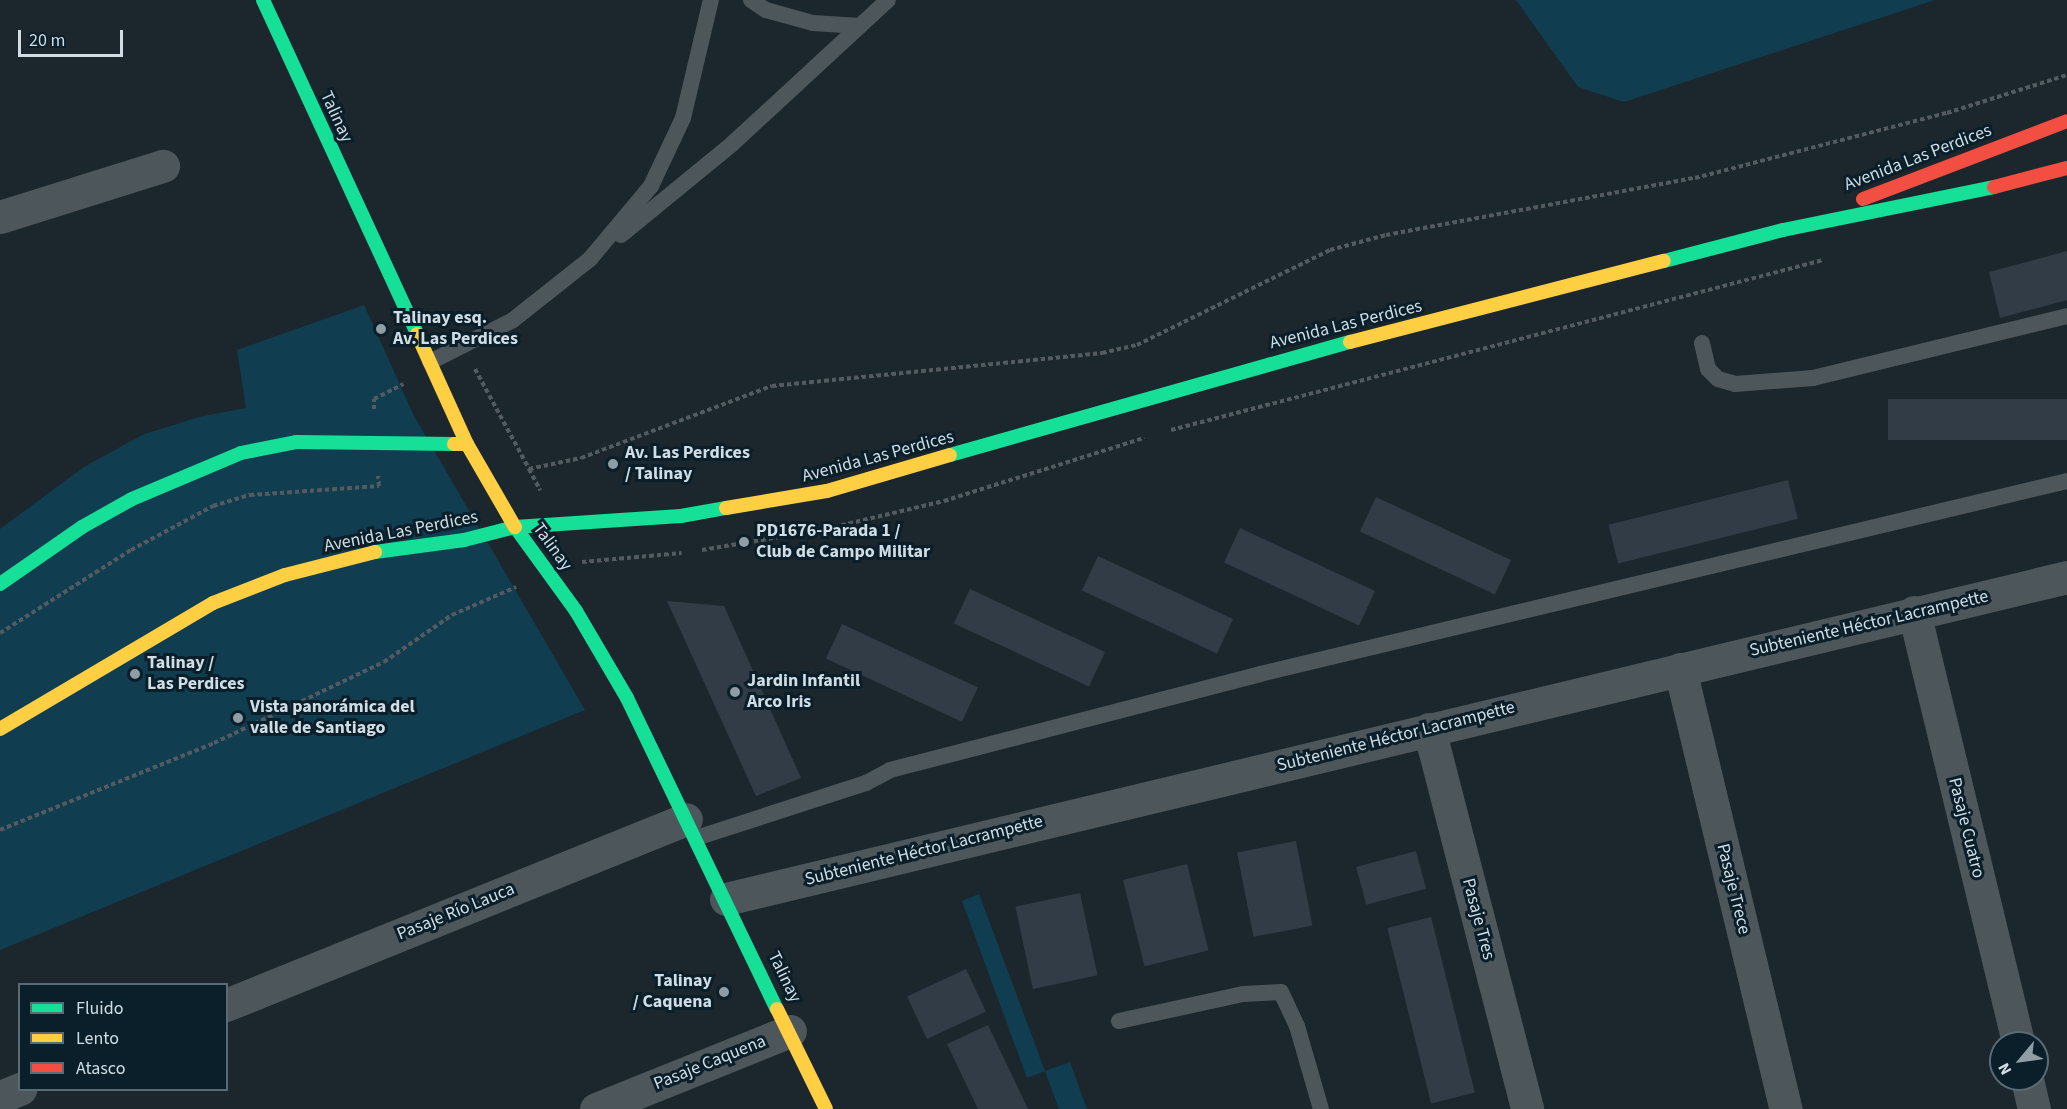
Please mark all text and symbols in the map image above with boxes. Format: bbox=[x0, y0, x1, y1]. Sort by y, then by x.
scale bar bbox=[21, 18, 126, 56]
text: 20 m bbox=[29, 28, 65, 53]
street label: Talinay bbox=[315, 88, 357, 146]
street label: Avenida Las Perdices bbox=[1841, 120, 1995, 196]
street label: Avenida Las Perdices bbox=[1268, 296, 1424, 354]
place label: Talinay esq. Av. Las Perdices bbox=[393, 308, 518, 350]
marker: Talinay esq. Av. Las Perdices bbox=[374, 322, 388, 336]
street label: Avenida Las Perdices bbox=[800, 426, 956, 488]
place label: Av. Las Perdices / Talinay bbox=[625, 443, 750, 486]
marker: Av. Las Perdices / Talinay bbox=[606, 457, 620, 471]
street label: Avenida Las Perdices bbox=[322, 506, 480, 558]
street label: Talinay bbox=[527, 519, 577, 575]
place label: PD1676-Parada 1 / Club de Campo Militar bbox=[756, 521, 930, 564]
marker: PD1676-Parada 1 / Club de Campo Militar bbox=[737, 535, 751, 549]
street label: Subteniente Héctor Lacrampette bbox=[1747, 586, 1991, 662]
place label: Talinay / Las Perdices bbox=[147, 653, 245, 696]
marker: Talinay / Las Perdices bbox=[128, 667, 142, 681]
place label: Jardin Infantil Arco Iris bbox=[747, 671, 860, 714]
marker: Jardin Infantil Arco Iris bbox=[728, 685, 742, 699]
place label: Vista panorámica del valle de Santiago bbox=[250, 697, 415, 740]
street label: Subteniente Héctor Lacrampette bbox=[1275, 697, 1517, 777]
marker: Vista panorámica del valle de Santiago bbox=[231, 711, 245, 725]
street label: Pasaje Cuatro bbox=[1943, 776, 1989, 880]
street label: Subteniente Héctor Lacrampette bbox=[803, 811, 1045, 891]
street label: Pasaje Trece bbox=[1711, 841, 1755, 937]
street label: Pasaje Tres bbox=[1457, 876, 1499, 962]
street label: Pasaje Río Lauca bbox=[394, 879, 518, 945]
street label: Talinay bbox=[763, 948, 805, 1006]
place label: Talinay / Caquena bbox=[633, 971, 712, 1014]
legend bbox=[18, 983, 228, 1091]
marker: Talinay / Caquena bbox=[717, 985, 731, 999]
text: Fluido bbox=[76, 996, 123, 1021]
text: Lento bbox=[76, 1026, 119, 1051]
street label: Pasaje Caquena bbox=[651, 1031, 769, 1095]
north arrow bbox=[1989, 1031, 2049, 1091]
text: Atasco bbox=[76, 1056, 125, 1081]
text: N bbox=[1993, 1059, 2017, 1079]

